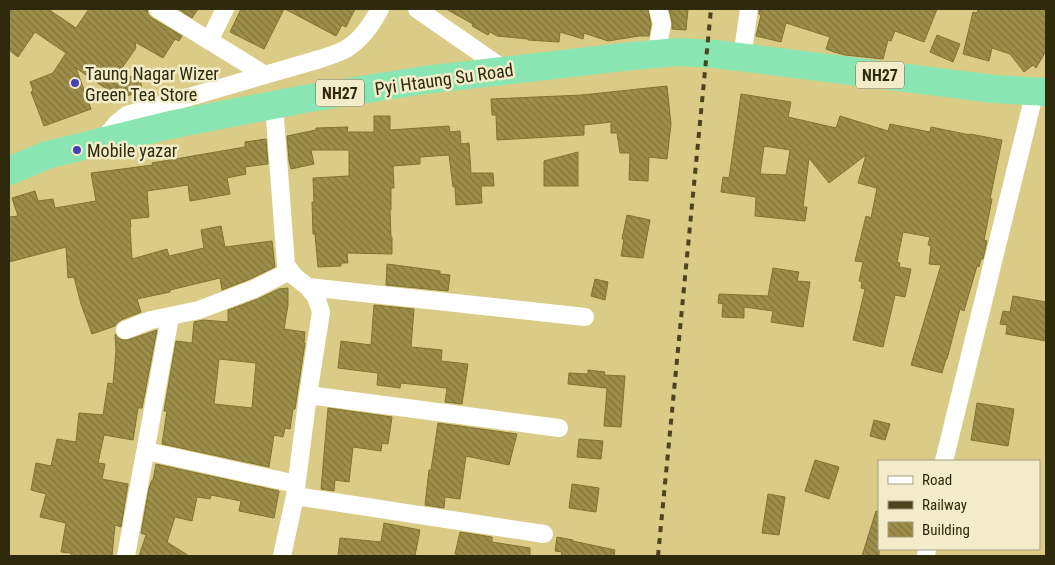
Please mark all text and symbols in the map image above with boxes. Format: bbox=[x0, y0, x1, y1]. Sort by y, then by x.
street label: Pyi Htaung Su Road bbox=[373, 59, 515, 99]
road number: NH27 bbox=[856, 62, 904, 88]
place label: Taung Nagar Wizer Green Tea Store bbox=[85, 63, 219, 105]
marker: Taung Nagar Wizer Green Tea Store bbox=[69, 77, 81, 89]
road number: NH27 bbox=[316, 80, 364, 106]
place label: Mobile yazar bbox=[87, 140, 178, 161]
marker: Mobile yazar bbox=[71, 144, 83, 156]
legend bbox=[878, 460, 1040, 550]
text: Road bbox=[922, 471, 952, 489]
text: Railway bbox=[922, 496, 967, 514]
text: Building bbox=[922, 521, 970, 539]

